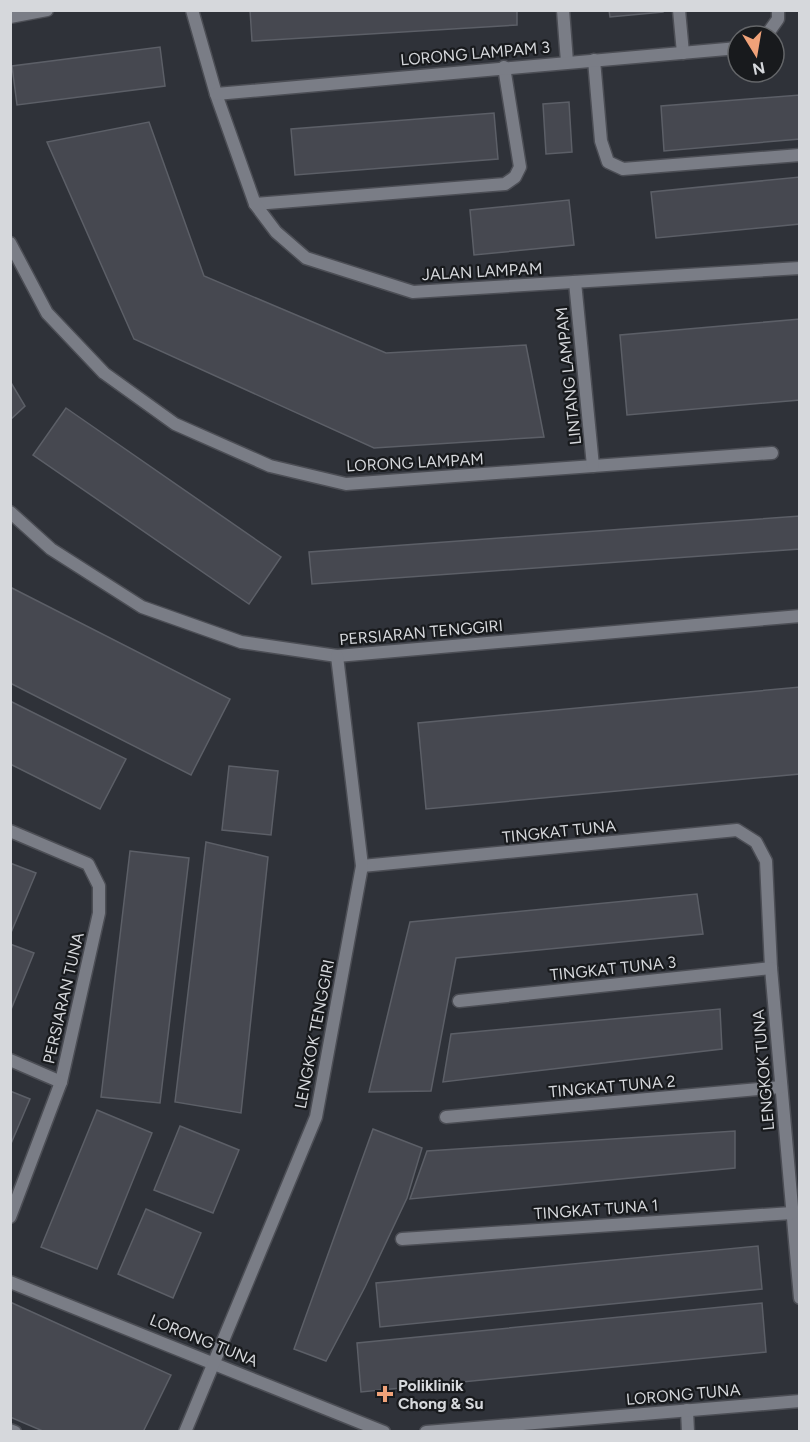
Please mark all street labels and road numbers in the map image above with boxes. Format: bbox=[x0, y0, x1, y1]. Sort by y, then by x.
street label: LORONG LAMPAM 3 bbox=[399, 37, 551, 70]
street label: JALAN LAMPAM bbox=[421, 259, 543, 284]
street label: LINTANG LAMPAM bbox=[552, 306, 585, 446]
street label: LORONG LAMPAM bbox=[346, 449, 484, 476]
street label: PERSIARAN TENGGIRI bbox=[338, 616, 504, 649]
street label: TINGKAT TUNA bbox=[501, 816, 617, 847]
street label: PERSIARAN TUNA bbox=[39, 930, 88, 1066]
street label: TINGKAT TUNA 3 bbox=[549, 952, 677, 985]
street label: LENGKOK TENGGIRI bbox=[291, 958, 338, 1110]
street label: LENGKOK TUNA bbox=[749, 1008, 778, 1131]
street label: TINGKAT TUNA 2 bbox=[548, 1071, 676, 1102]
street label: TINGKAT TUNA 1 bbox=[533, 1196, 659, 1223]
street label: LORONG TUNA bbox=[147, 1310, 261, 1371]
street label: LORONG TUNA bbox=[625, 1380, 741, 1409]

